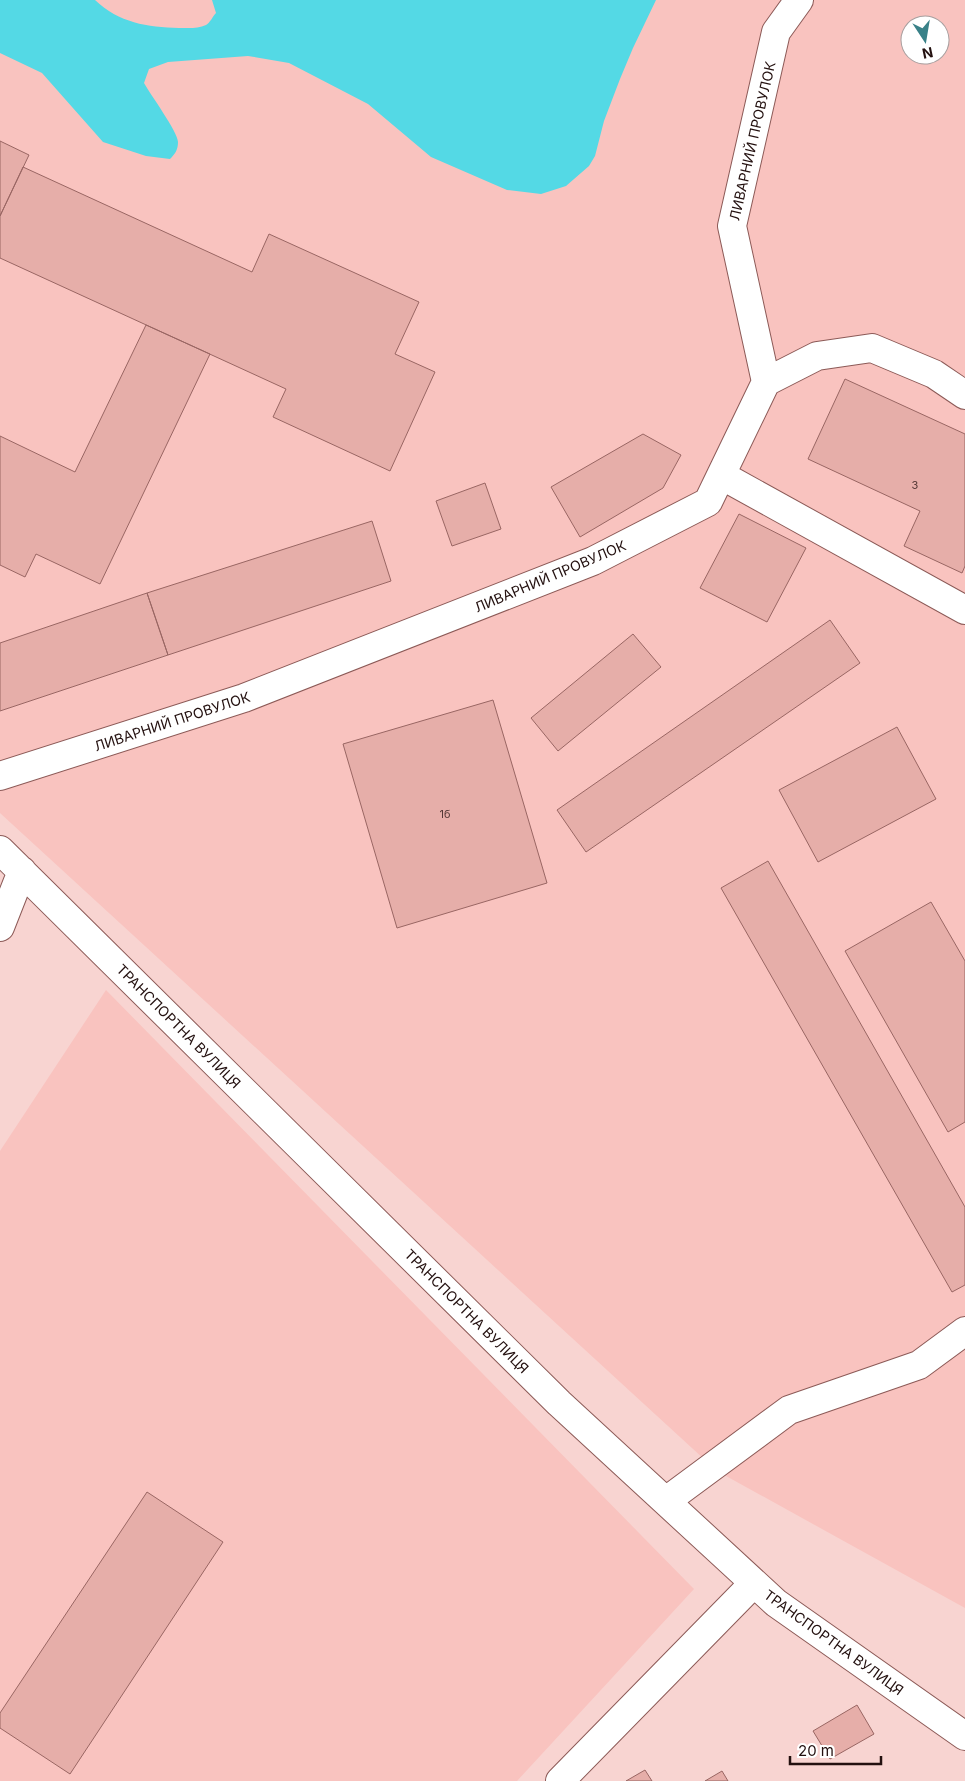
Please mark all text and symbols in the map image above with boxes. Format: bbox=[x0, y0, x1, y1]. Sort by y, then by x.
north arrow bbox=[900, 15, 950, 65]
text: N bbox=[921, 44, 935, 63]
street label: ЛИВАРНИЙ ПРОВУЛОК bbox=[724, 59, 779, 222]
house number: 3 bbox=[912, 478, 919, 492]
street label: ЛИВАРНИЙ ПРОВУЛОК bbox=[471, 535, 629, 616]
street label: ЛИВАРНИЙ ПРОВУЛОК bbox=[92, 687, 253, 754]
house number: 1б bbox=[440, 807, 451, 821]
street label: ТРАНСПОРТНА ВУЛИЦЯ bbox=[113, 960, 245, 1092]
street label: ТРАНСПОРТНА ВУЛИЦЯ bbox=[401, 1245, 533, 1377]
street label: ТРАНСПОРТНА ВУЛИЦЯ bbox=[761, 1586, 907, 1698]
scale bar bbox=[790, 1734, 881, 1766]
text: 20 m bbox=[798, 1741, 834, 1760]

